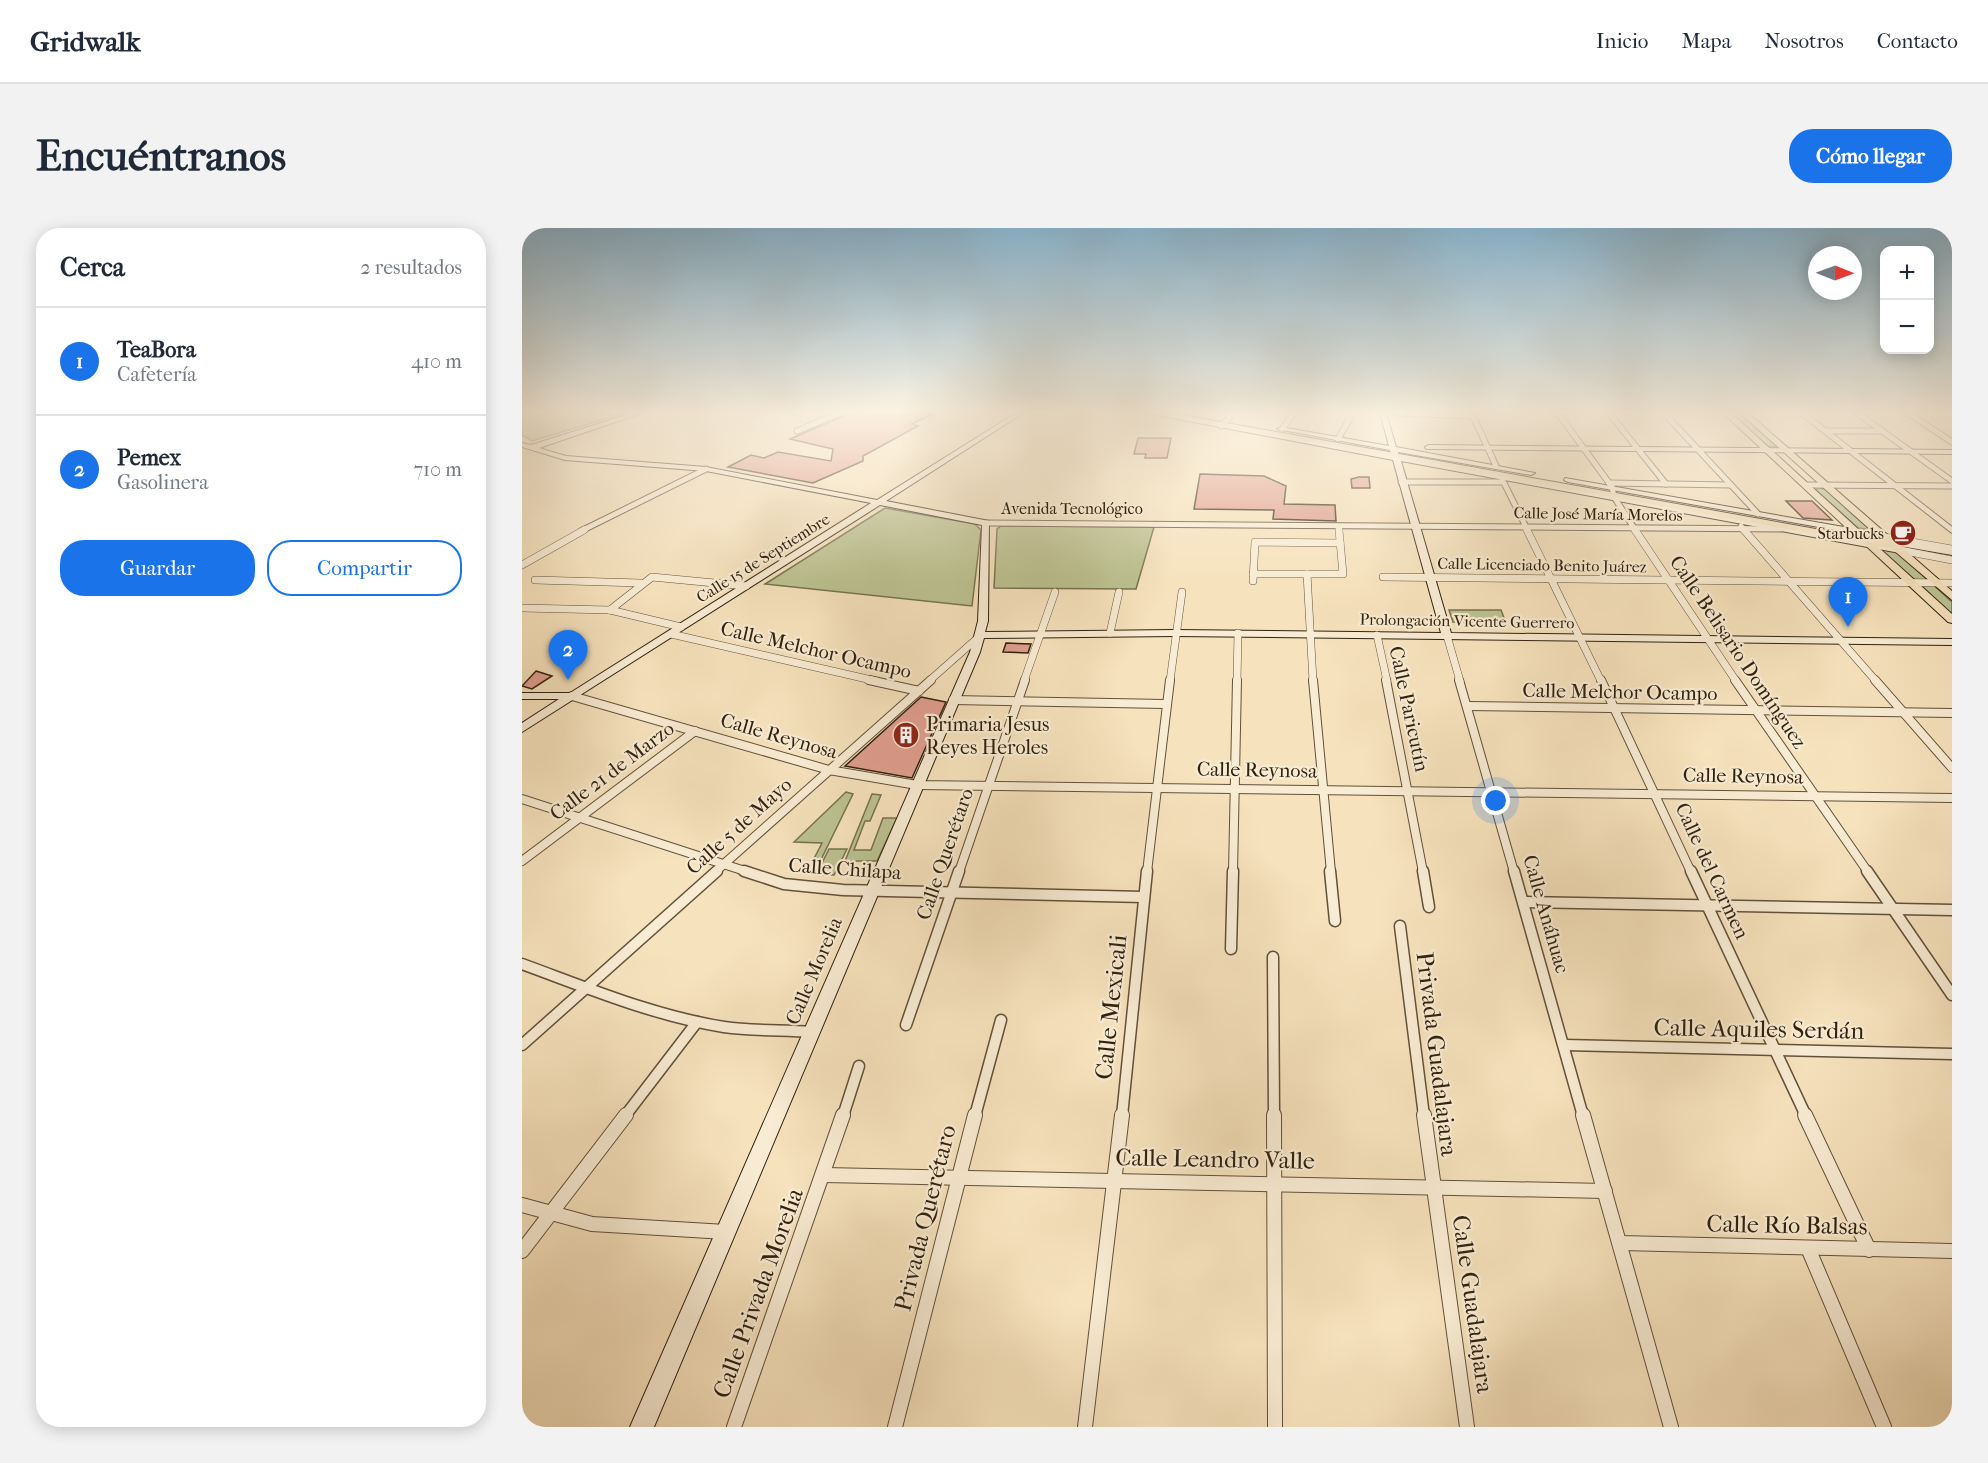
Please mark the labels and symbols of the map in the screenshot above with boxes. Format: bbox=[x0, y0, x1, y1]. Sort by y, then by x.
north arrow bbox=[1808, 246, 1862, 300]
street label: Avenida Tecnológico bbox=[1000, 499, 1143, 518]
street label: Calle José María Morelos bbox=[1513, 503, 1683, 525]
street label: Calle 15 de Septiembre bbox=[693, 509, 833, 607]
cafe icon: Starbucks bbox=[1888, 518, 1918, 548]
place label: Starbucks bbox=[1817, 524, 1884, 543]
street label: Calle Belisario Domínguez bbox=[1665, 551, 1811, 753]
street label: Calle Licenciado Benito Juárez bbox=[1437, 554, 1647, 576]
pin: 1 bbox=[1828, 578, 1868, 627]
street label: Prolongación Vicente Guerrero bbox=[1359, 610, 1575, 632]
street label: Calle Melchor Ocampo bbox=[718, 617, 914, 683]
pin: 2 bbox=[548, 630, 588, 680]
street label: Calle Paricutín bbox=[1384, 644, 1434, 774]
street label: Calle Melchor Ocampo bbox=[1522, 679, 1718, 705]
street label: Calle Reynosa bbox=[718, 708, 841, 764]
place label: Primaria Jesus Reyes Heroles bbox=[926, 713, 1049, 759]
street label: Calle 21 de Marzo bbox=[545, 717, 679, 825]
building icon: Primaria Jesus Reyes Heroles bbox=[891, 720, 921, 750]
street label: Calle Reynosa bbox=[1197, 757, 1318, 783]
street label: Calle Reynosa bbox=[1683, 763, 1804, 789]
street label: Calle 5 de Mayo bbox=[682, 773, 796, 879]
street label: Calle Querétaro bbox=[912, 785, 978, 923]
your location bbox=[1481, 786, 1510, 815]
street label: Calle del Carmen bbox=[1670, 799, 1754, 943]
street label: Calle Anáhuac bbox=[1518, 852, 1574, 976]
street label: Calle Chilapa bbox=[788, 854, 903, 884]
street label: Calle Morelia bbox=[781, 913, 847, 1028]
street label: Calle Mexicali bbox=[1089, 933, 1133, 1081]
street label: Privada Guadalajara bbox=[1411, 950, 1464, 1159]
street label: Calle Aquiles Serdán bbox=[1653, 1013, 1865, 1045]
street label: Privada Querétaro bbox=[888, 1122, 962, 1314]
street label: Calle Leandro Valle bbox=[1115, 1143, 1315, 1175]
street label: Calle Privada Morelia bbox=[707, 1183, 809, 1402]
street label: Calle Río Balsas bbox=[1706, 1210, 1868, 1240]
street label: Calle Guadalajara bbox=[1447, 1213, 1499, 1396]

